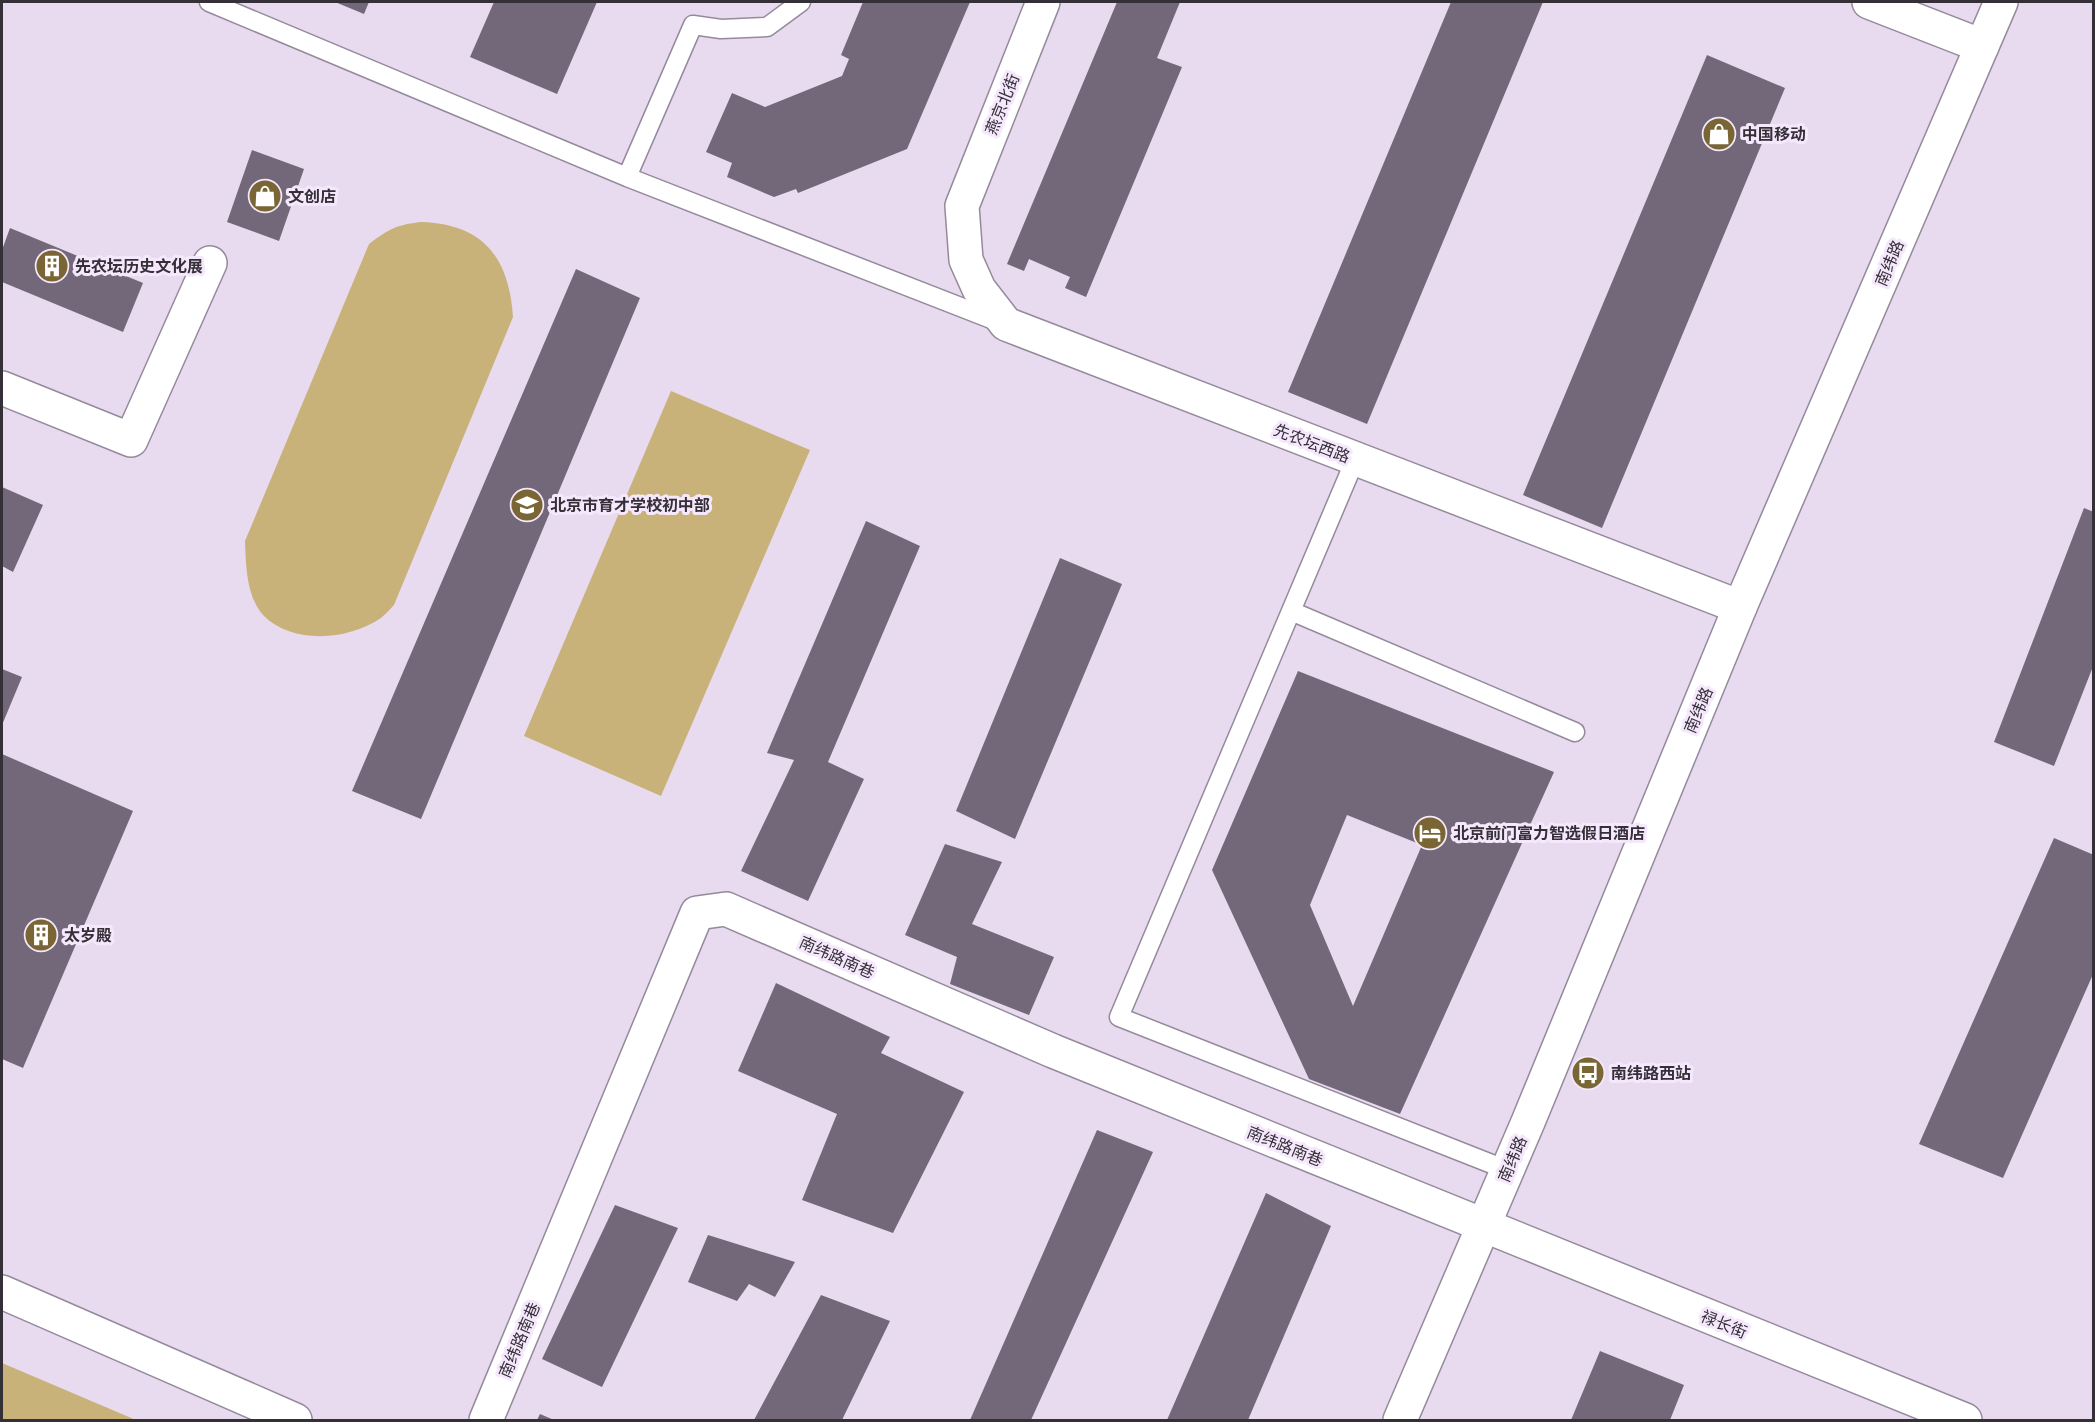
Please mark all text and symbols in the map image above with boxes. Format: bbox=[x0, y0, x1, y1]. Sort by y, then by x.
street label: 燕京北街 bbox=[978, 69, 1024, 138]
shop icon: 中国移动 bbox=[1701, 116, 1737, 152]
place label: 中国移动 bbox=[1742, 121, 1806, 145]
shop icon: 文创店 bbox=[247, 178, 283, 214]
place label: 文创店 bbox=[288, 183, 336, 207]
street label: 南纬路 bbox=[1868, 236, 1909, 289]
building icon: 先农坛历史文化展 bbox=[34, 248, 70, 284]
place label: 先农坛历史文化展 bbox=[75, 253, 203, 277]
street label: 先农坛西路 bbox=[1271, 417, 1354, 468]
school or university icon: 北京市育才学校初中部 bbox=[509, 487, 545, 523]
place label: 北京市育才学校初中部 bbox=[550, 492, 710, 516]
street label: 南纬路 bbox=[1677, 683, 1718, 736]
hotel icon: 北京前门富力智选假日酒店 bbox=[1412, 815, 1448, 851]
place label: 北京前门富力智选假日酒店 bbox=[1453, 820, 1645, 844]
building icon: 太岁殿 bbox=[23, 917, 59, 953]
place label: 太岁殿 bbox=[64, 922, 112, 946]
street label: 南纬路南巷 bbox=[796, 929, 879, 983]
bus stop icon: 南纬路西站 bbox=[1570, 1055, 1606, 1091]
place label: 南纬路西站 bbox=[1611, 1060, 1691, 1084]
street label: 南纬路南巷 bbox=[1244, 1119, 1327, 1171]
street label: 南纬路 bbox=[1491, 1132, 1532, 1185]
street label: 南纬路南巷 bbox=[491, 1298, 545, 1381]
street label: 禄长街 bbox=[1698, 1303, 1751, 1343]

